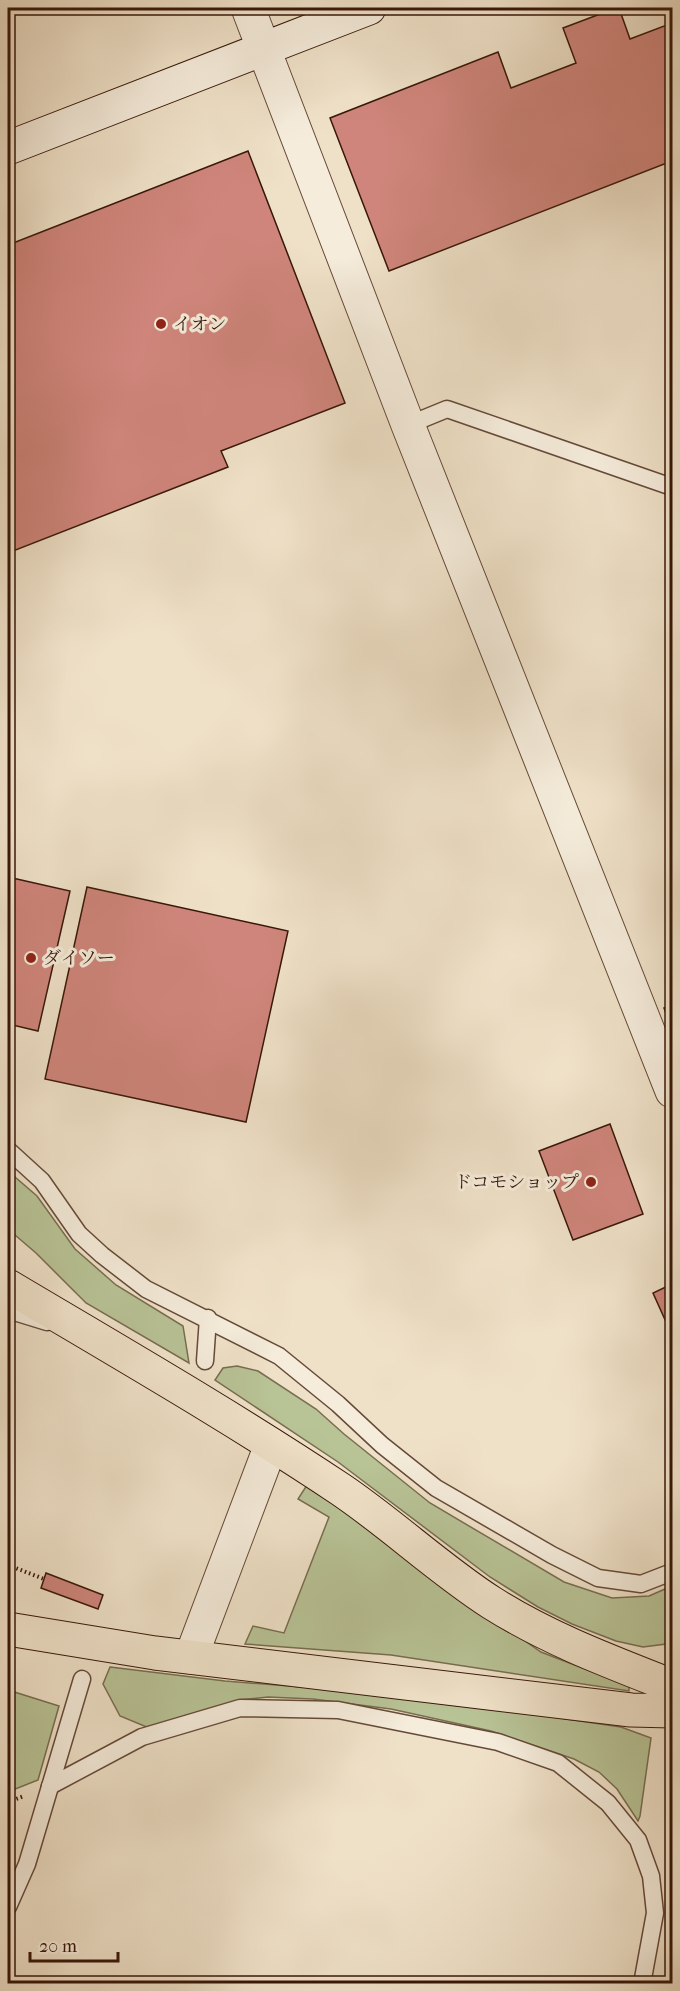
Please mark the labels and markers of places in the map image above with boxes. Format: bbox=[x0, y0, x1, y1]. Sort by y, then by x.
place label: イオン bbox=[173, 314, 226, 335]
marker: イオン bbox=[154, 317, 168, 331]
place label: ダイソー bbox=[43, 948, 115, 969]
marker: ダイソー bbox=[24, 951, 38, 965]
place label: ドコモショップ bbox=[454, 1172, 579, 1193]
marker: ドコモショップ bbox=[584, 1175, 598, 1189]

